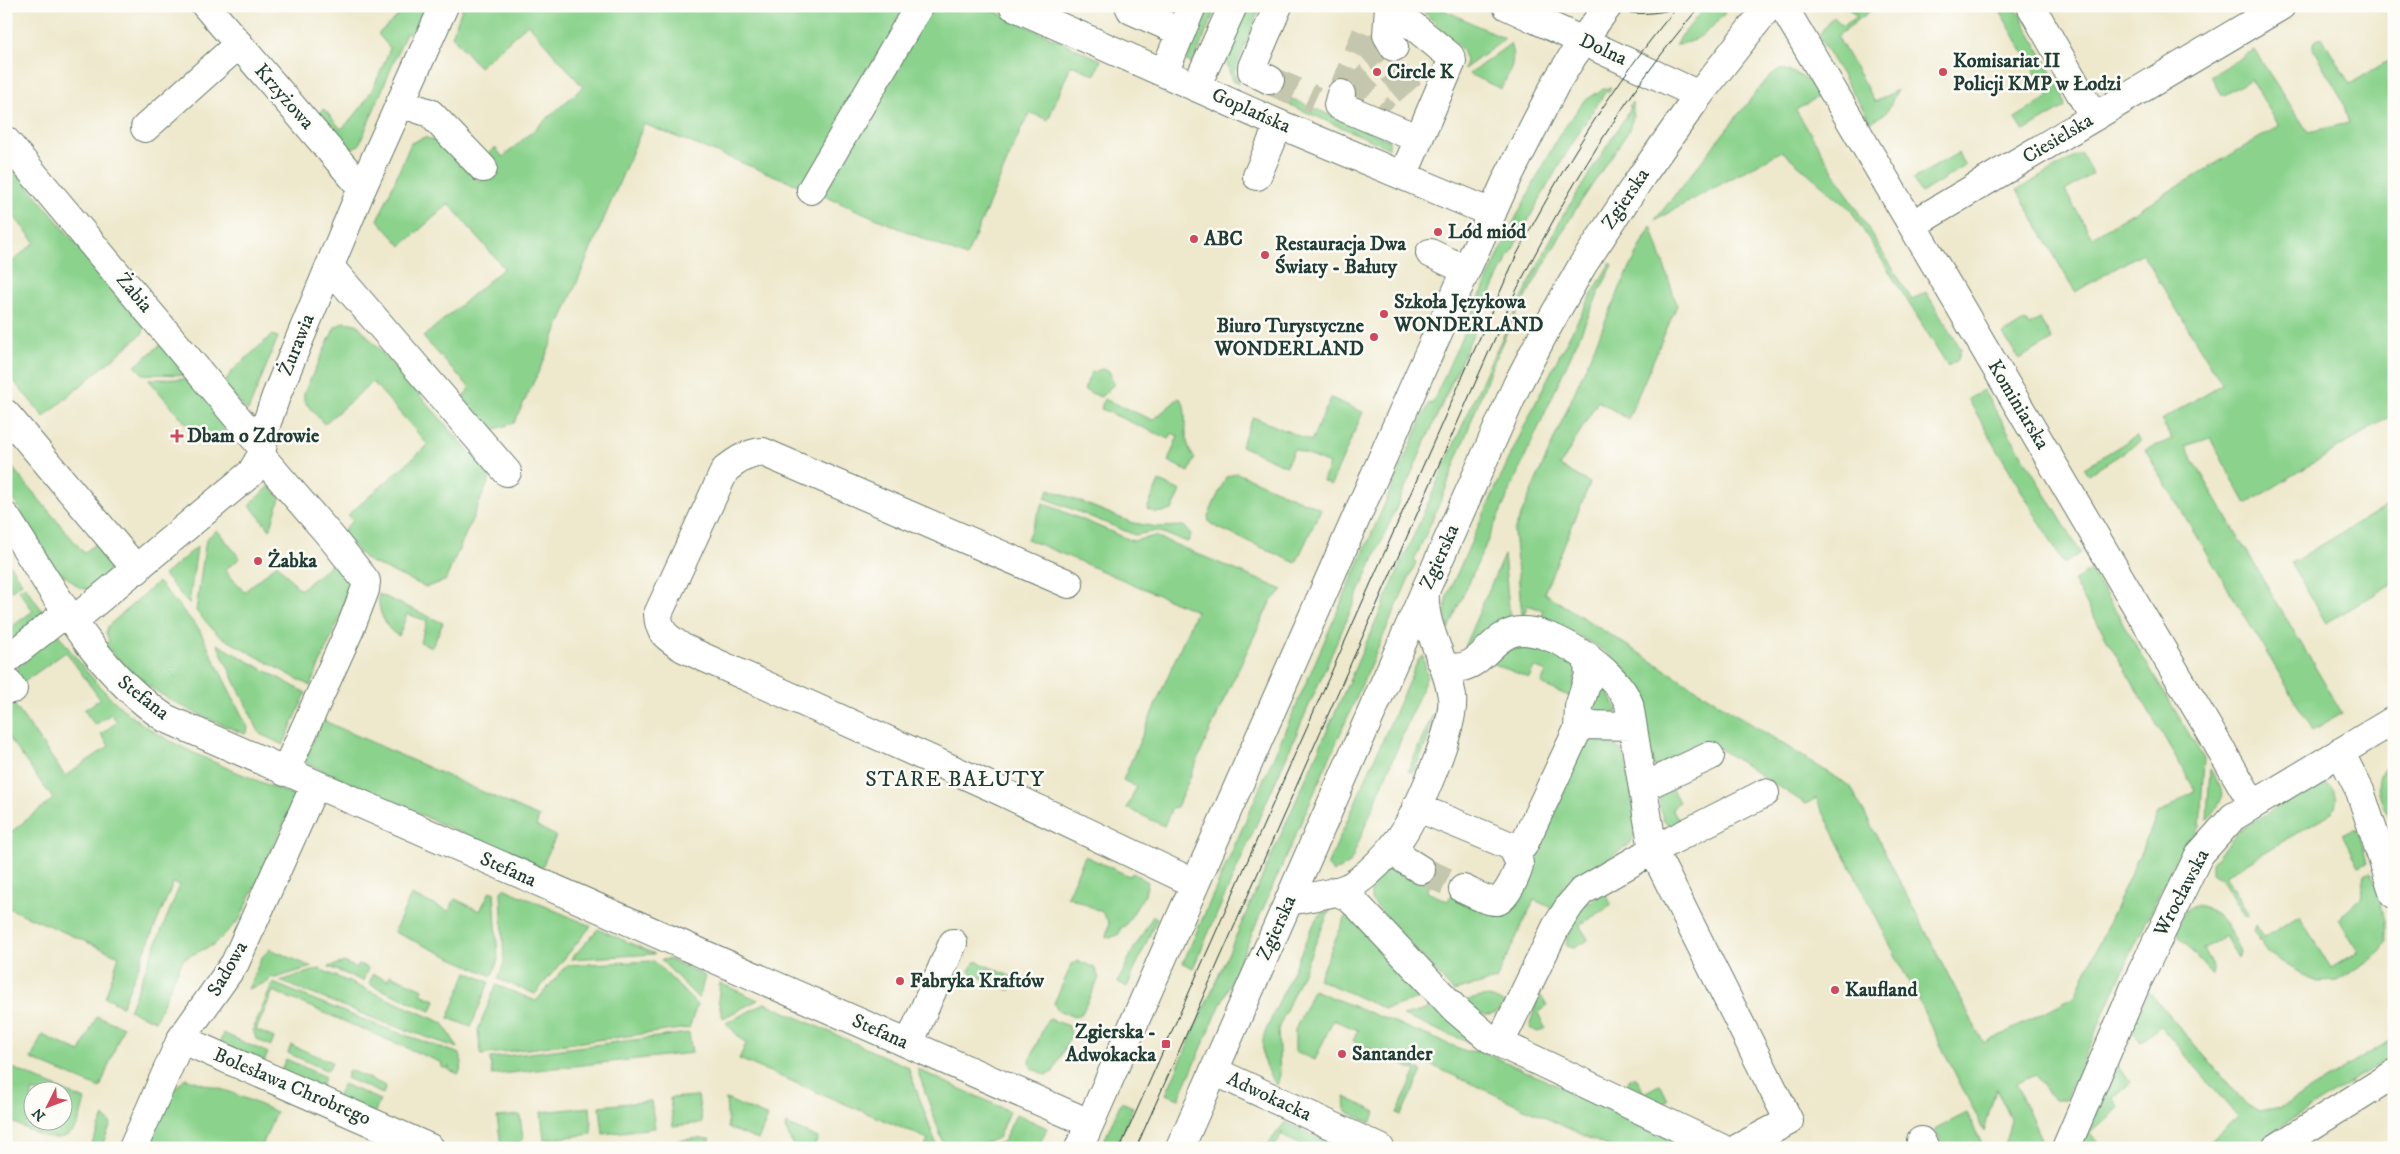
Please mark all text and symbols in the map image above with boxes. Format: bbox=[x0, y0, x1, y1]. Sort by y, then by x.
street label: Dolna bbox=[1575, 28, 1631, 72]
place label: Komisariat II Policji KMP w Łodzi bbox=[1953, 49, 2121, 97]
street label: Krzyżowa bbox=[249, 59, 320, 135]
place label: Circle K bbox=[1387, 60, 1455, 85]
marker: Circle K bbox=[1371, 66, 1383, 78]
marker: Komisariat II Policji KMP w Łodzi bbox=[1937, 66, 1949, 78]
street label: Goplańska bbox=[1208, 83, 1295, 140]
street label: Ciesielska bbox=[2018, 108, 2098, 170]
street label: Zgierska bbox=[1596, 163, 1656, 234]
place label: Lód miód bbox=[1448, 220, 1527, 245]
marker: Lód miód bbox=[1432, 226, 1444, 238]
place label: ABC bbox=[1203, 227, 1243, 252]
place label: Restauracja Dwa Światy - Bałuty bbox=[1275, 232, 1407, 280]
marker: ABC bbox=[1188, 233, 1200, 245]
marker: Restauracja Dwa Światy - Bałuty bbox=[1259, 249, 1271, 261]
street label: Żabia bbox=[110, 268, 158, 318]
place label: Szkoła Językowa WONDERLAND bbox=[1393, 290, 1543, 338]
marker: Szkoła Językowa WONDERLAND bbox=[1378, 308, 1390, 320]
street label: Żurawia bbox=[273, 310, 321, 380]
place label: Biuro Turystyczne WONDERLAND bbox=[1214, 314, 1365, 362]
marker: Biuro Turystyczne WONDERLAND bbox=[1368, 331, 1380, 343]
street label: Kominiarska bbox=[1981, 356, 2055, 455]
place label: Dbam o Zdrowie bbox=[187, 424, 320, 449]
marker: Dbam o Zdrowie bbox=[171, 430, 183, 442]
street label: Zgierska bbox=[1415, 520, 1466, 593]
place label: Żabka bbox=[268, 548, 318, 574]
marker: Żabka bbox=[252, 555, 264, 567]
street label: Stefana bbox=[112, 670, 174, 726]
district label: STARE BAŁUTY bbox=[865, 766, 1045, 793]
street label: Wrocławska bbox=[2148, 845, 2216, 942]
street label: Stefana bbox=[476, 847, 540, 894]
street label: Zgierska bbox=[1252, 891, 1303, 964]
street label: Sadowa bbox=[202, 936, 254, 1001]
place label: Fabryka Kraftów bbox=[910, 969, 1044, 994]
marker: Fabryka Kraftów bbox=[894, 975, 906, 987]
place label: Kaufland bbox=[1845, 978, 1918, 1003]
marker: Kaufland bbox=[1829, 984, 1841, 996]
street label: Stefana bbox=[848, 1009, 912, 1056]
place label: Zgierska - Adwokacka bbox=[1065, 1020, 1156, 1068]
marker: Zgierska - Adwokacka bbox=[1160, 1038, 1172, 1050]
place label: Santander bbox=[1352, 1042, 1433, 1067]
street label: Bolesława Chrobrego bbox=[210, 1043, 374, 1131]
marker: Santander bbox=[1336, 1048, 1348, 1060]
street label: Adwokacka bbox=[1223, 1067, 1316, 1128]
north arrow bbox=[22, 1082, 72, 1132]
text: N bbox=[28, 1103, 50, 1124]

